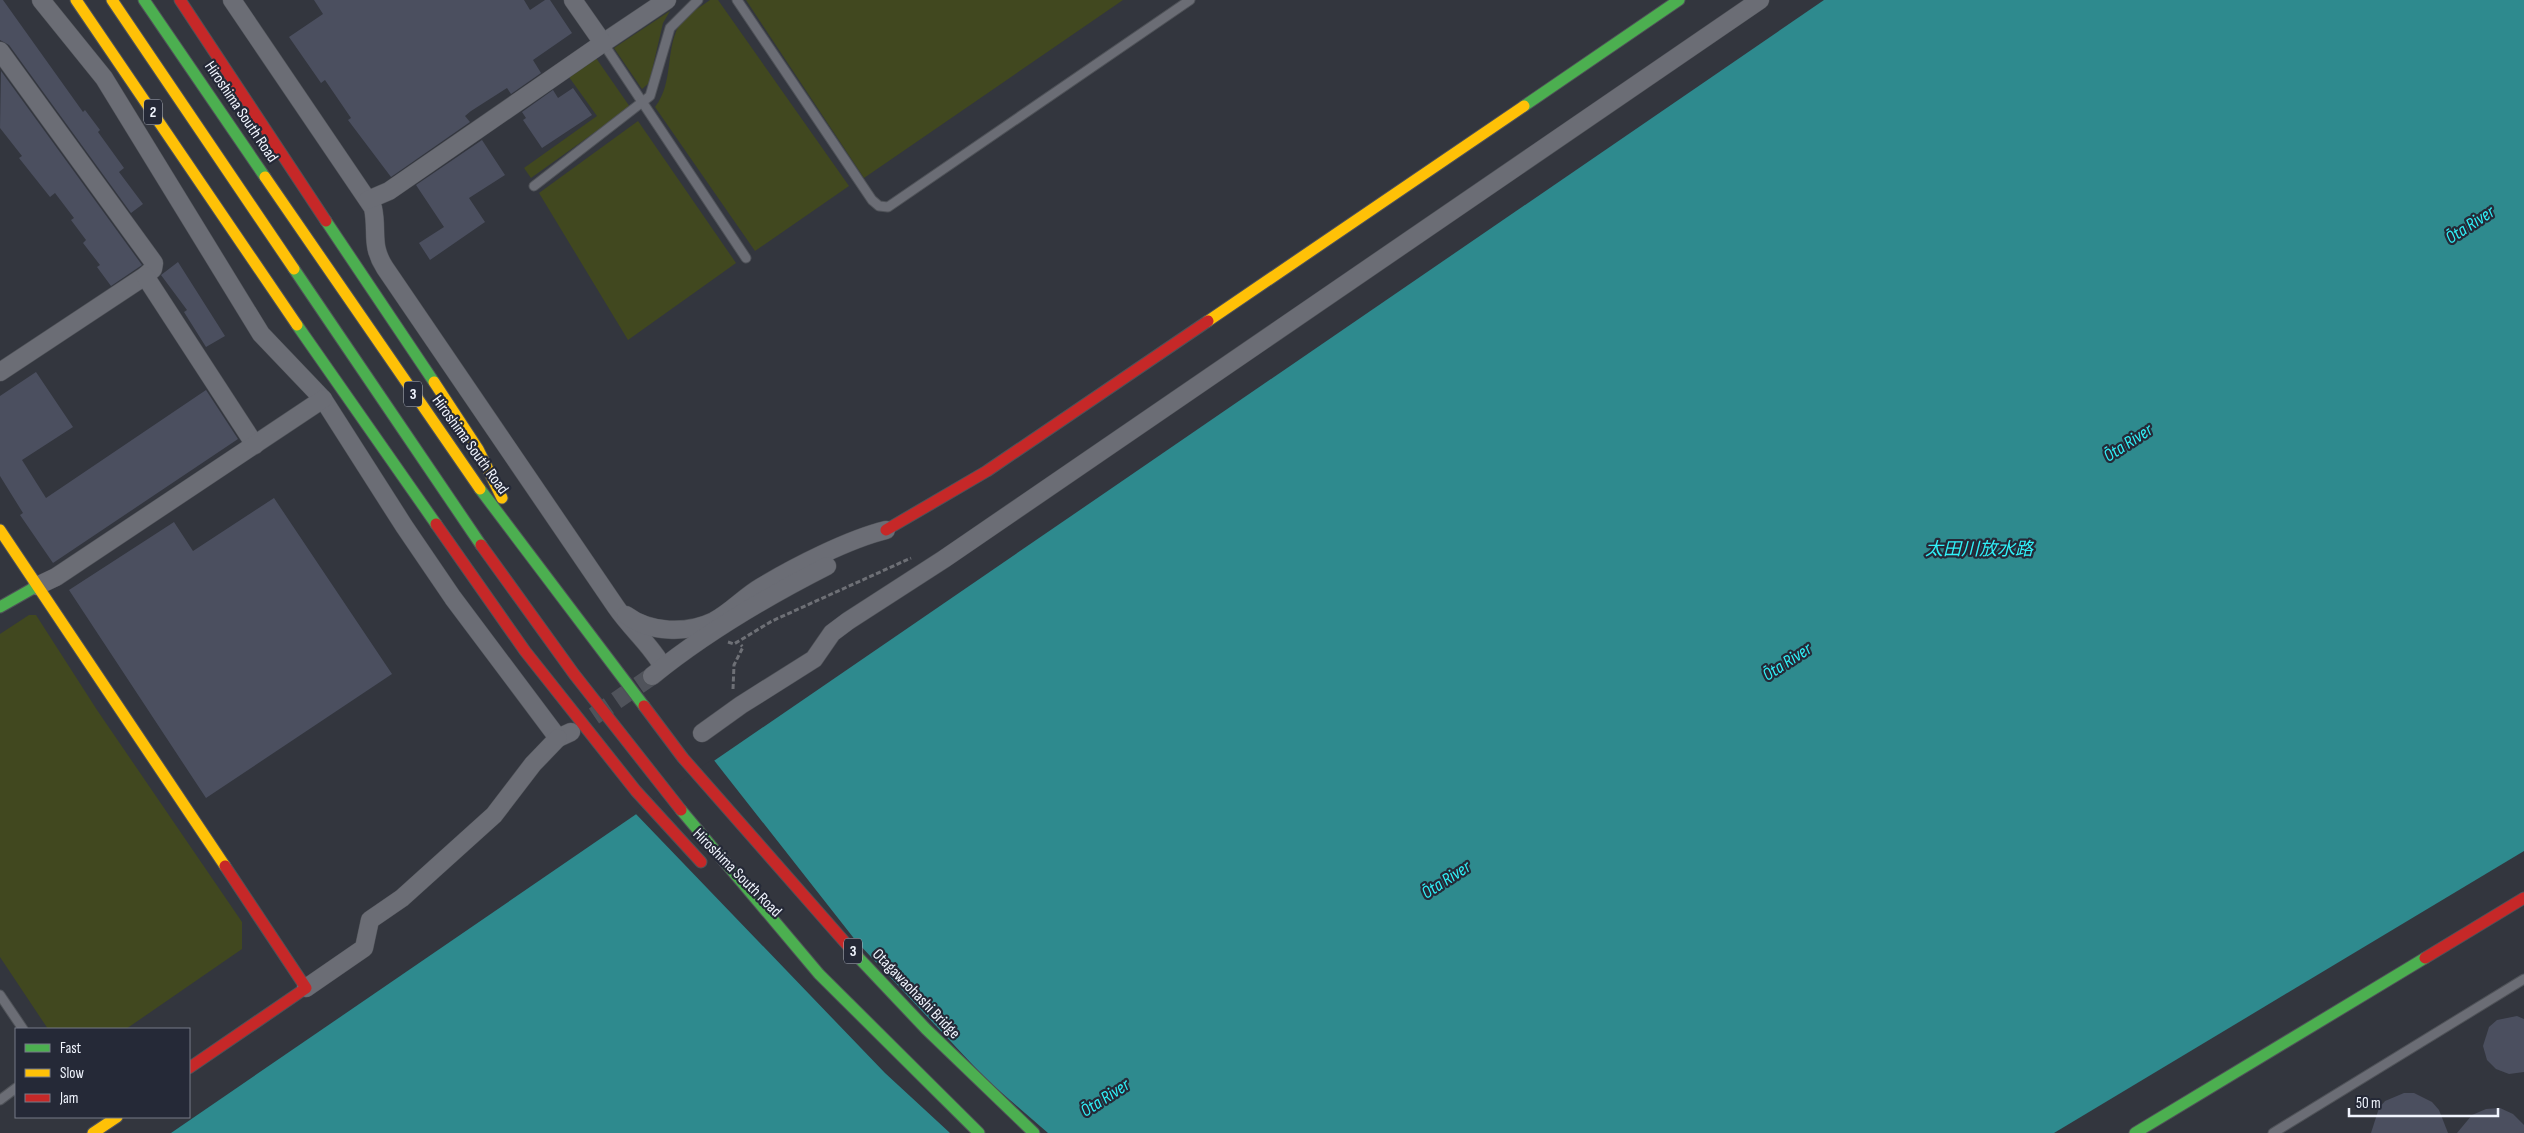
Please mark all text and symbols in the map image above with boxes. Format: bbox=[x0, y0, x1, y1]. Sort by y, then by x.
street label: Hiroshima South Road bbox=[200, 58, 282, 166]
road number: 2 bbox=[144, 100, 162, 124]
water label: Ōta River bbox=[2442, 201, 2499, 249]
road number: 3 bbox=[404, 382, 422, 406]
street label: Hiroshima South Road bbox=[428, 392, 512, 498]
water label: Ōta River bbox=[2100, 419, 2157, 467]
water label: 太田川放水路 bbox=[1925, 539, 2035, 560]
water label: Ōta River bbox=[1759, 638, 1816, 686]
street label: Hiroshima South Road bbox=[689, 825, 785, 921]
water label: Ōta River bbox=[1418, 856, 1475, 904]
road number: 3 bbox=[844, 938, 862, 964]
street label: Otagawaohashi Bridge bbox=[868, 945, 964, 1043]
legend bbox=[15, 1028, 190, 1118]
text: Fast bbox=[60, 1039, 82, 1058]
text: Slow bbox=[60, 1064, 84, 1083]
water label: Ōta River bbox=[1077, 1074, 1134, 1122]
scale bar bbox=[2349, 1086, 2498, 1118]
text: Jam bbox=[59, 1089, 78, 1108]
text: 50 m bbox=[2356, 1094, 2381, 1113]

